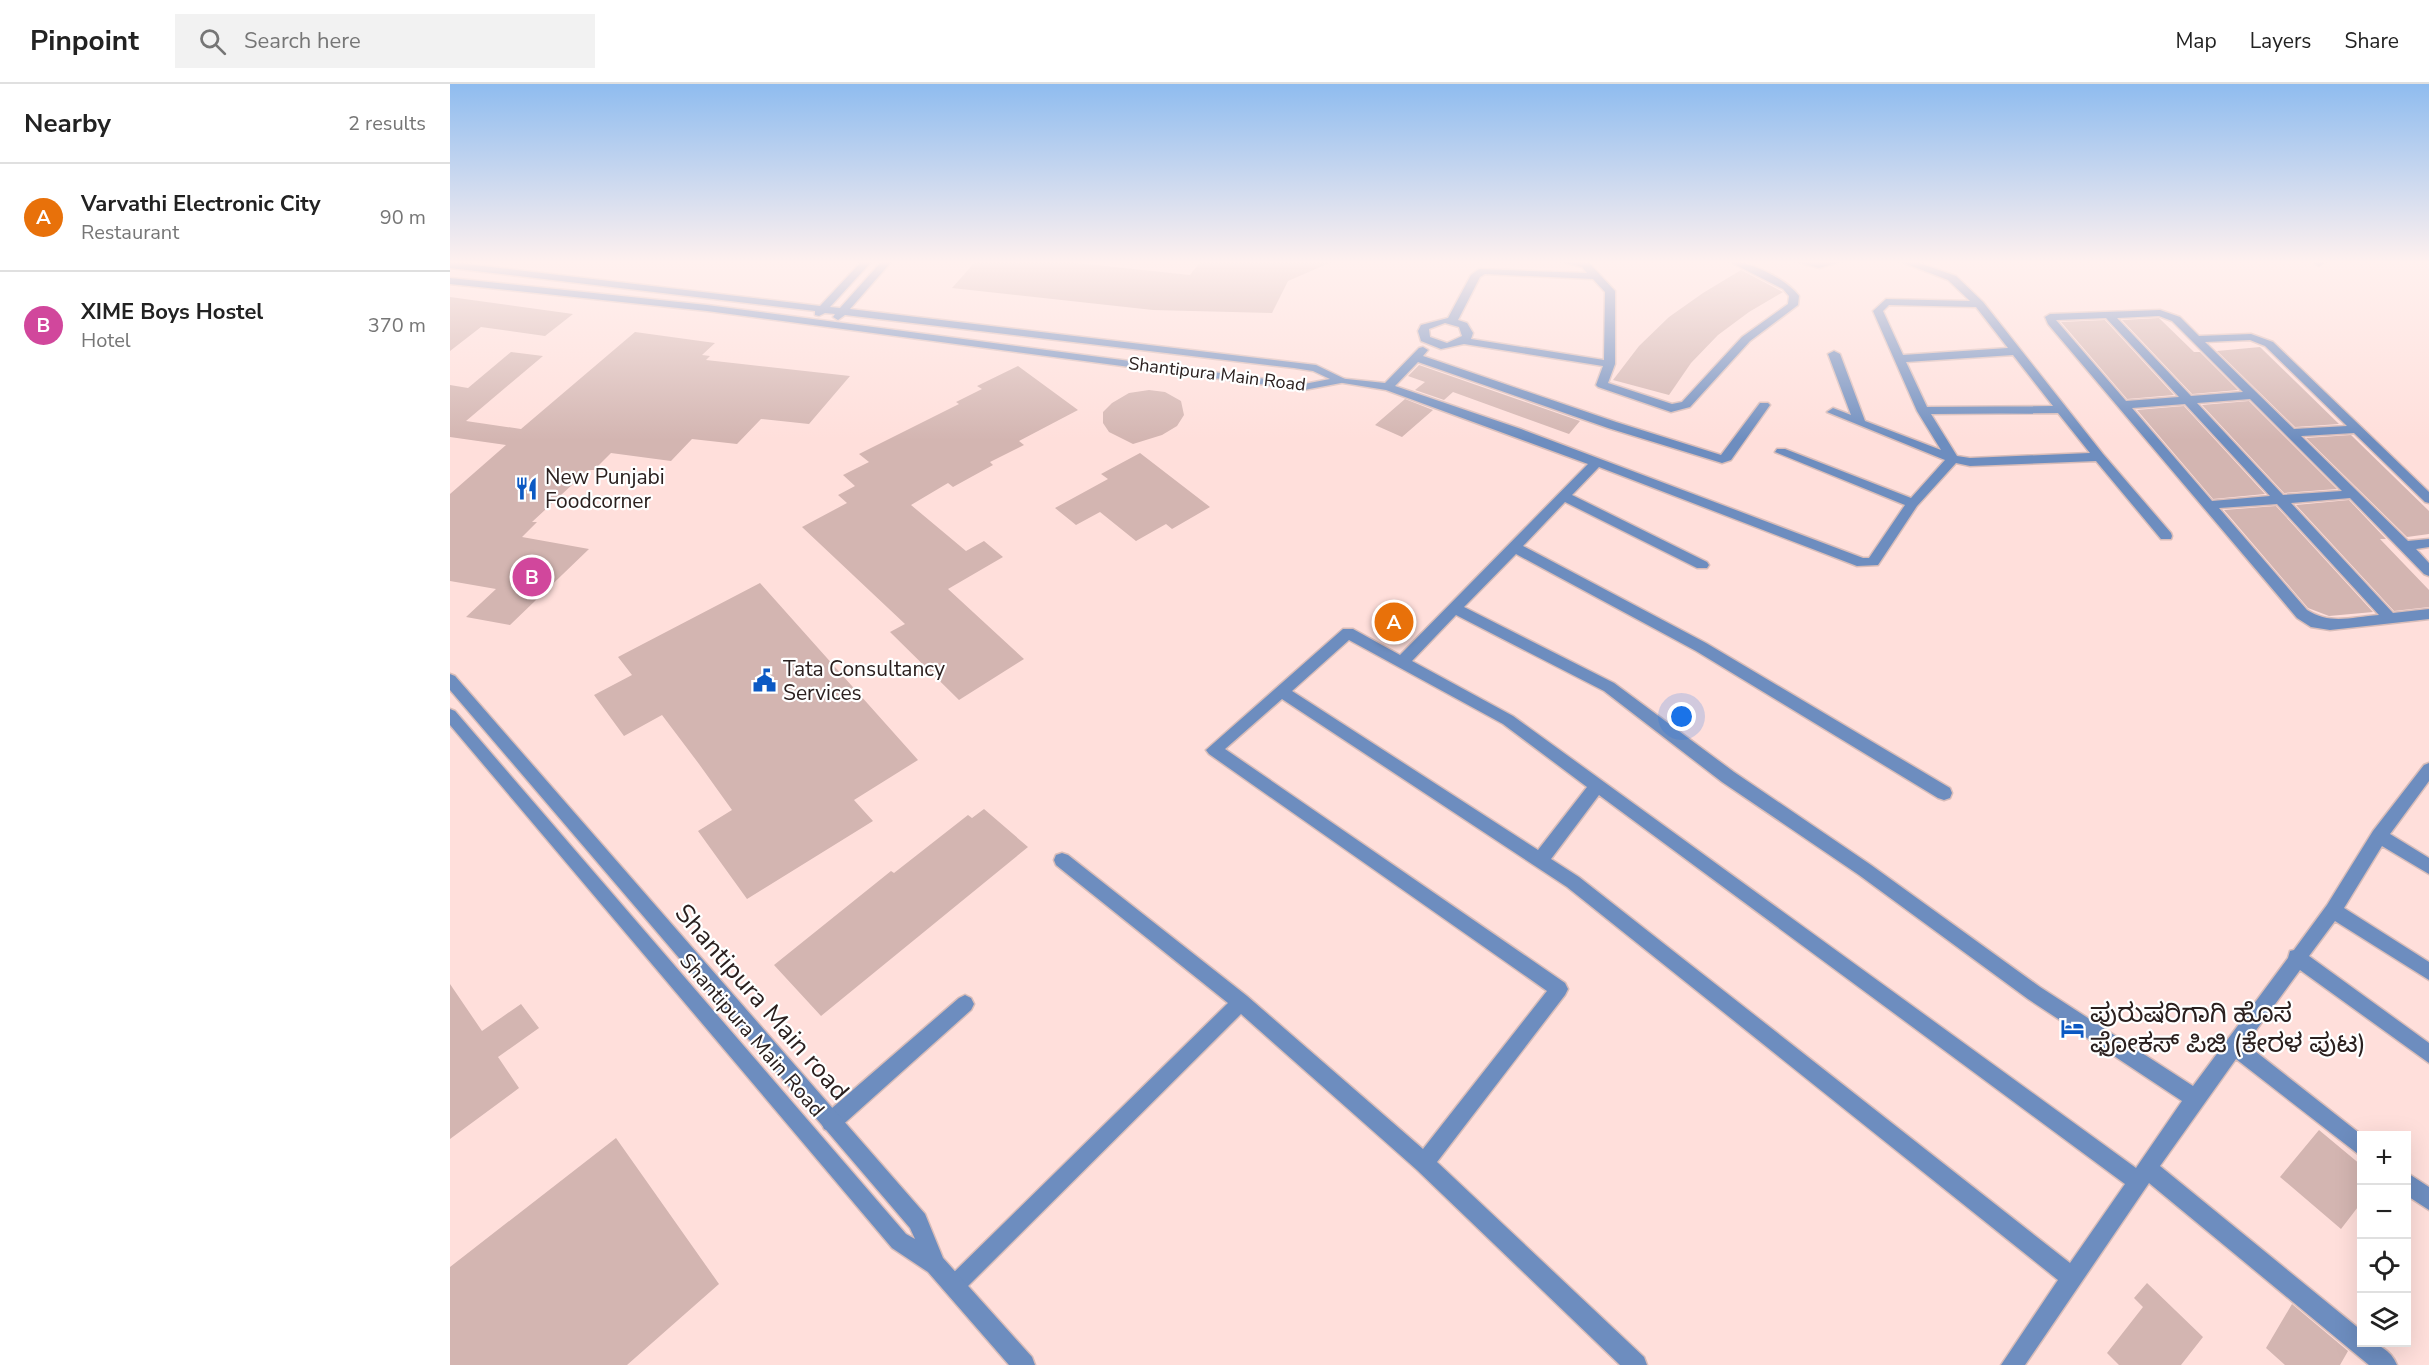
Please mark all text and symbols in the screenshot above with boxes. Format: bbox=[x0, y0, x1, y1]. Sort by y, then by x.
search box bbox=[175, 14, 595, 68]
text: Pinpoint bbox=[30, 22, 139, 60]
icon: search bbox=[196, 25, 229, 58]
text: Search here bbox=[244, 26, 361, 56]
text: Map bbox=[2175, 27, 2217, 55]
text: Layers bbox=[2250, 27, 2311, 55]
text: Share bbox=[2344, 27, 2399, 55]
text: Nearby bbox=[24, 106, 111, 141]
text: 2 results bbox=[348, 110, 426, 137]
text: Varvathi Electronic City bbox=[81, 189, 320, 219]
text: A bbox=[36, 204, 51, 231]
text: 90 m bbox=[380, 204, 426, 231]
text: Restaurant bbox=[81, 219, 179, 246]
text: XIME Boys Hostel bbox=[81, 297, 263, 327]
text: B bbox=[37, 312, 50, 339]
text: 370 m bbox=[368, 312, 426, 339]
text: Hotel bbox=[81, 327, 131, 354]
street label: Shantipura Main Road bbox=[1127, 351, 1307, 397]
place label: New Punjabi Foodcorner bbox=[545, 463, 665, 515]
restaurant icon: New Punjabi Foodcorner bbox=[514, 476, 540, 502]
pin: B bbox=[512, 554, 551, 600]
pin: A bbox=[1374, 600, 1414, 644]
place label: Tata Consultancy Services bbox=[783, 655, 945, 707]
public building icon: Tata Consultancy Services bbox=[752, 668, 778, 694]
your location bbox=[1667, 702, 1696, 731]
street label: Shantipura Main road bbox=[667, 896, 857, 1108]
street label: Shantipura Main Road bbox=[673, 947, 831, 1123]
place label: ಪುರುಷರಿಗಾಗಿ ಹೊಸ ಫೋಕಸ್ ಪಿಜಿ (ಕೇರಳ ಪುಟ) bbox=[2090, 996, 2366, 1061]
hotel icon: ಪುರುಷರಿಗಾಗಿ ಹೊಸ ಫೋಕಸ್ ಪಿಜಿ (ಕೇರಳ ಪುಟ) bbox=[2059, 1015, 2085, 1041]
map controls bbox=[2357, 1131, 2411, 1347]
button: + bbox=[2357, 1131, 2411, 1185]
button: − bbox=[2357, 1185, 2411, 1239]
button: locate bbox=[2357, 1239, 2411, 1293]
button: layers bbox=[2357, 1293, 2411, 1347]

